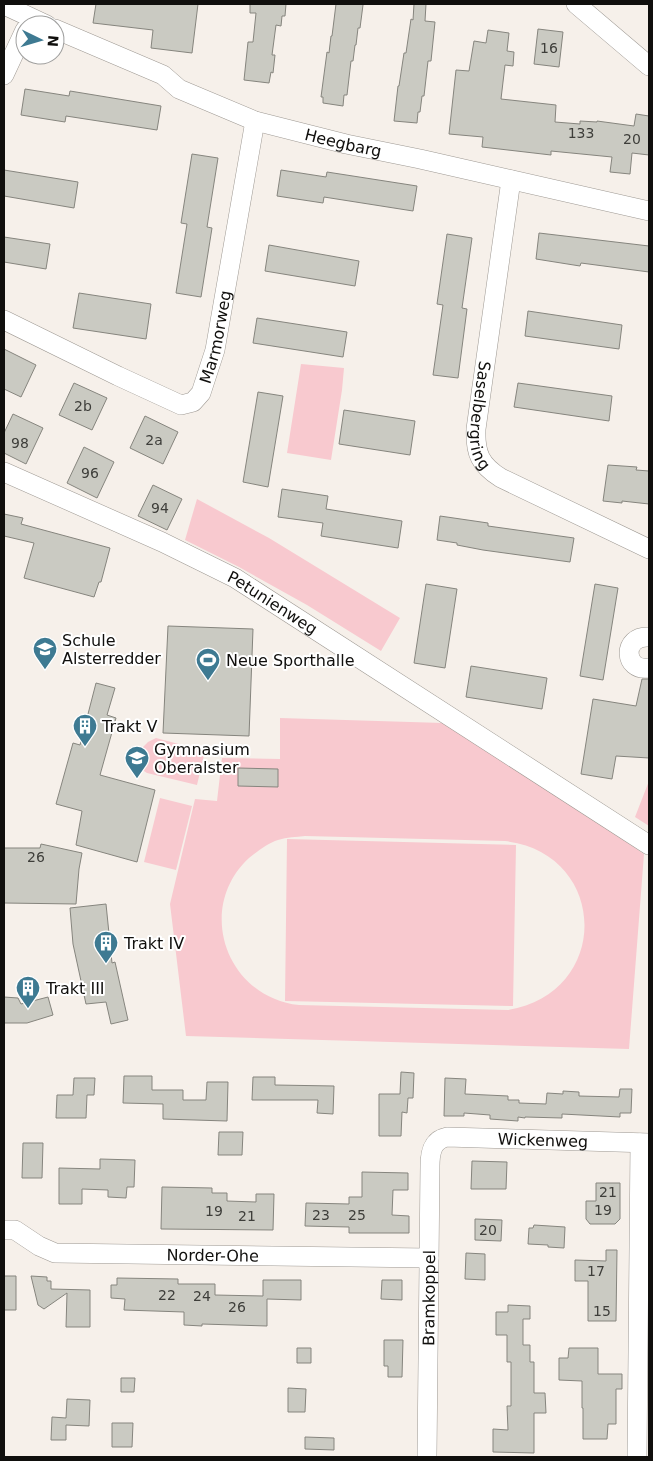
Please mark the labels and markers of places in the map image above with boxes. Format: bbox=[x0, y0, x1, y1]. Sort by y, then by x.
place label: Schule Alsterredder bbox=[62, 631, 161, 668]
school or university icon: Schule Alsterredder bbox=[32, 636, 58, 670]
sports icon: Neue Sporthalle bbox=[195, 647, 221, 681]
place label: Neue Sporthalle bbox=[226, 651, 355, 670]
building icon: Trakt V bbox=[72, 713, 98, 747]
place label: Trakt V bbox=[101, 717, 157, 736]
place label: Gymnasium Oberalster bbox=[154, 740, 250, 777]
school or university icon: Gymnasium Oberalster bbox=[124, 745, 150, 779]
building icon: Trakt IV bbox=[93, 930, 119, 964]
place label: Trakt IV bbox=[123, 934, 184, 953]
building icon: Trakt III bbox=[15, 975, 41, 1009]
place label: Trakt III bbox=[45, 979, 105, 998]

